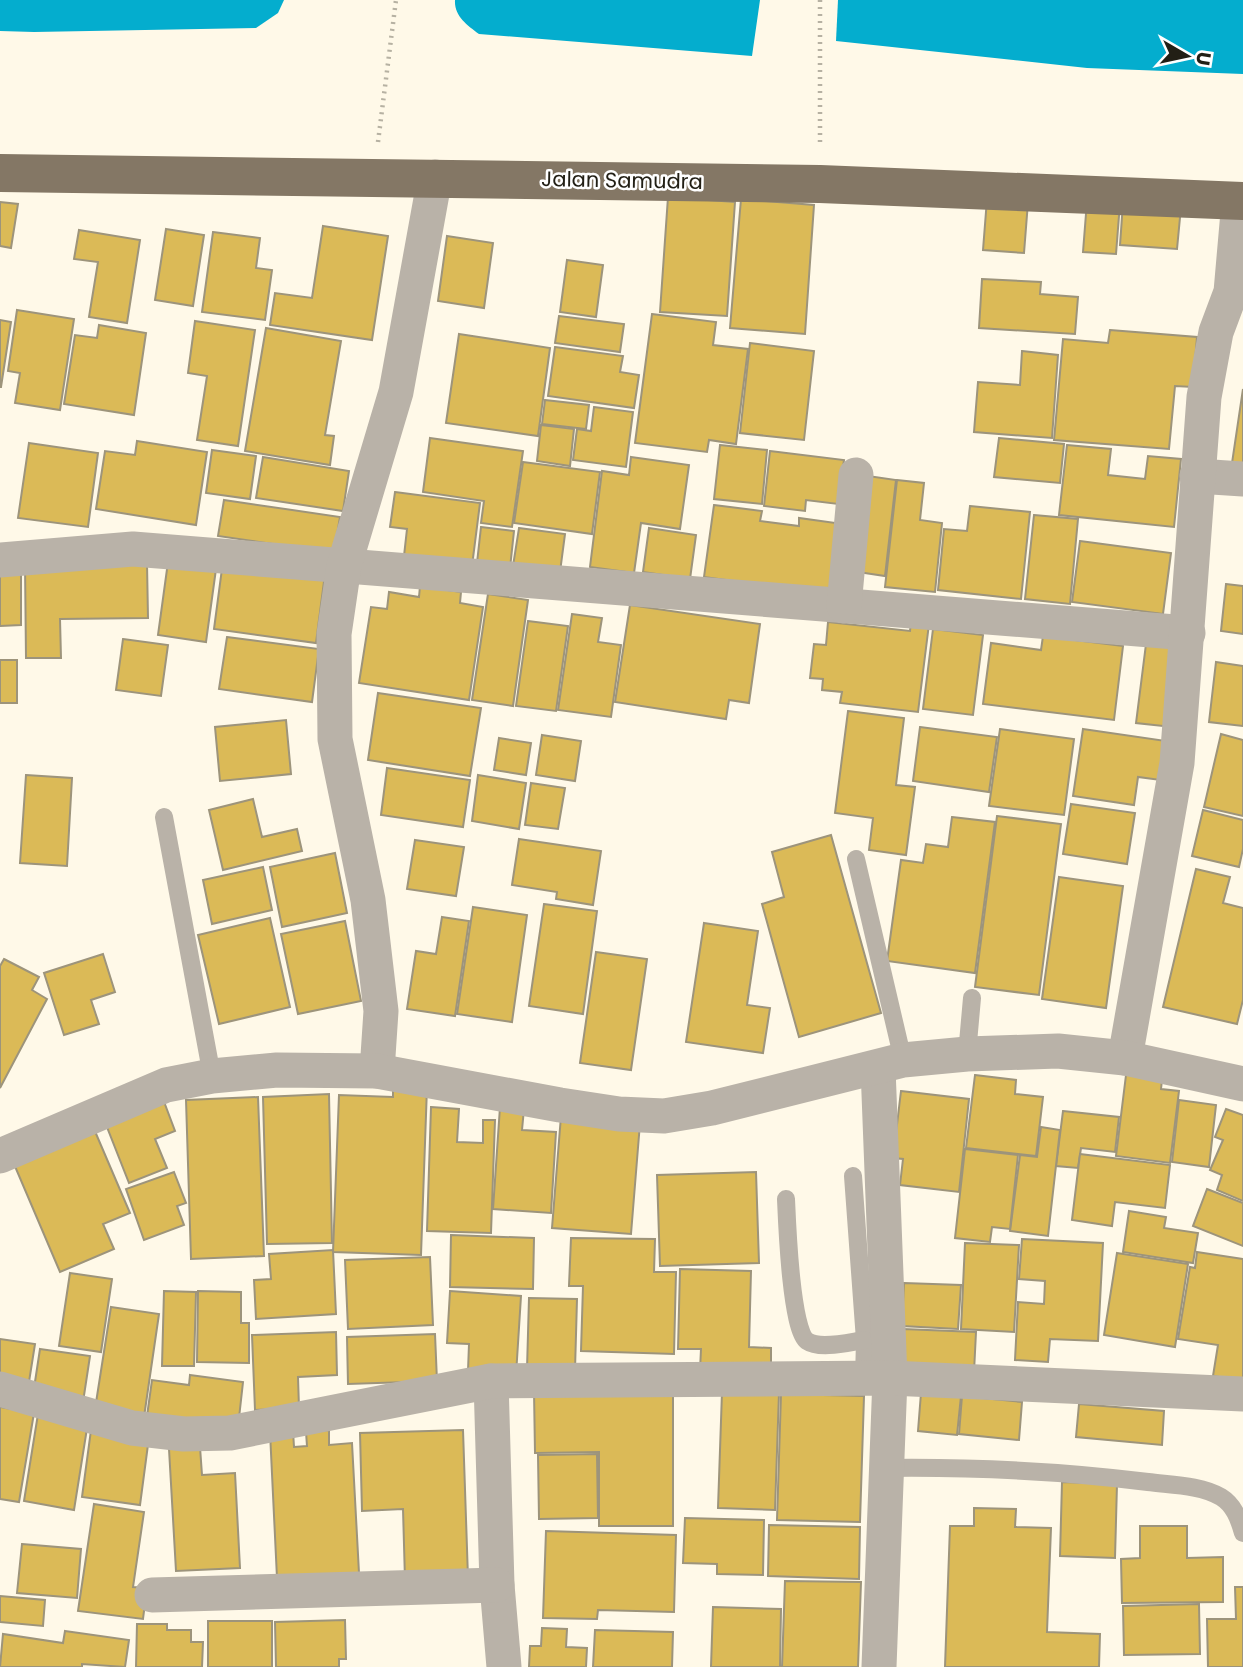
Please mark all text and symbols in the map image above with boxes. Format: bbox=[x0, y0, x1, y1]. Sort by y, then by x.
north arrow bbox=[1152, 21, 1222, 91]
text: U bbox=[1189, 50, 1218, 67]
street label: Jalan Samudra bbox=[541, 164, 703, 196]

